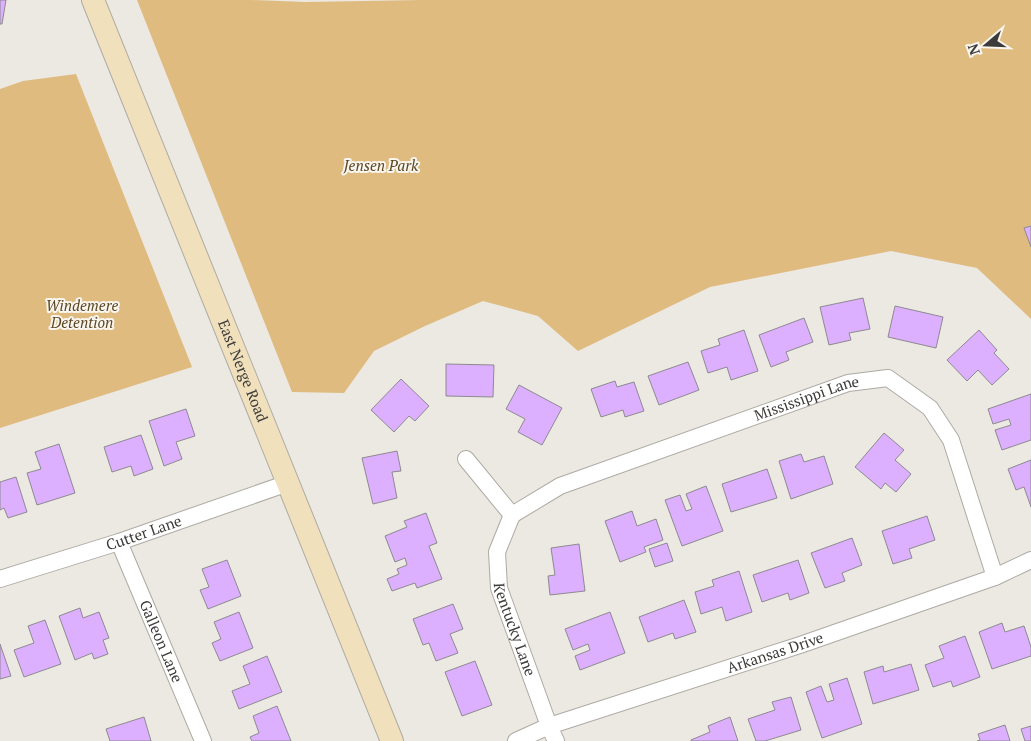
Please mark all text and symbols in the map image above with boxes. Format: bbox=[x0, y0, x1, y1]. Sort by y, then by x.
north arrow bbox=[961, 20, 1011, 70]
text: N bbox=[962, 41, 984, 58]
park label: Jensen Park bbox=[343, 155, 419, 175]
park label: Windemere Detention bbox=[46, 295, 118, 332]
street label: East Nerge Road bbox=[214, 316, 273, 425]
street label: Mississippi Lane bbox=[751, 371, 860, 425]
street label: Cutter Lane bbox=[103, 510, 184, 554]
street label: Kentucky Lane bbox=[490, 582, 541, 678]
street label: Galleon Lane bbox=[136, 597, 188, 685]
street label: Arkansas Drive bbox=[724, 627, 826, 677]

